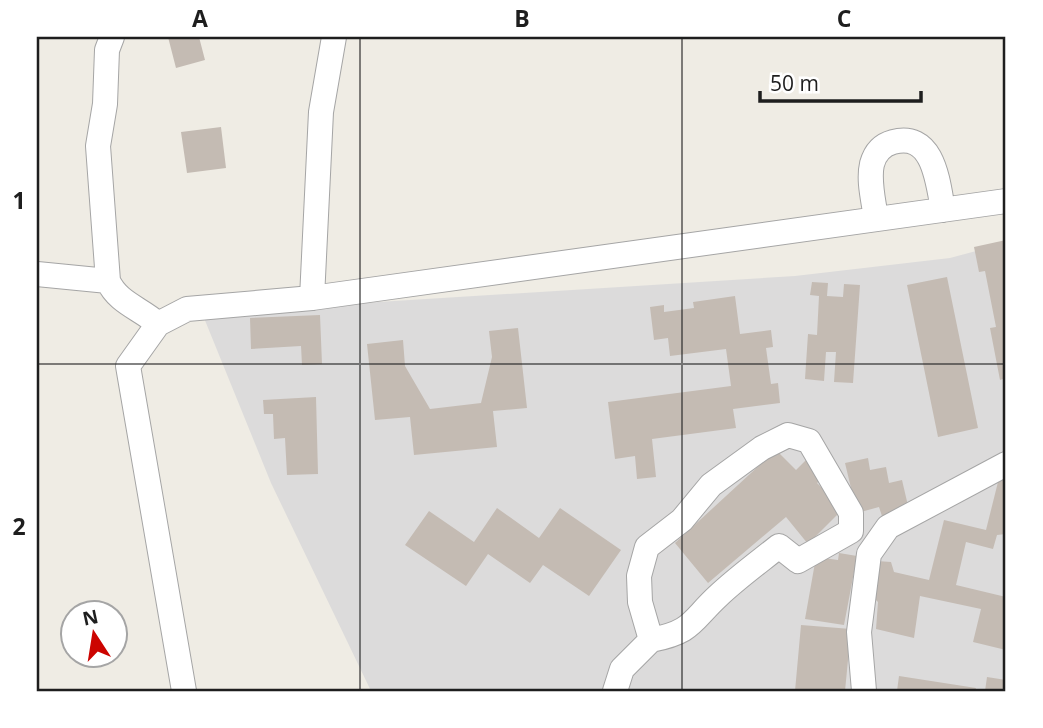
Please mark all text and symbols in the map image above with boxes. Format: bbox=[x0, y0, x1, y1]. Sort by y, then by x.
text: A bbox=[192, 2, 208, 34]
text: B bbox=[514, 2, 530, 34]
text: C bbox=[837, 2, 851, 34]
scale bar bbox=[760, 60, 920, 104]
text: 50 m bbox=[770, 69, 819, 97]
text: 1 bbox=[12, 184, 26, 216]
text: 2 bbox=[12, 510, 26, 542]
north arrow bbox=[60, 598, 130, 668]
text: N bbox=[80, 603, 101, 632]

